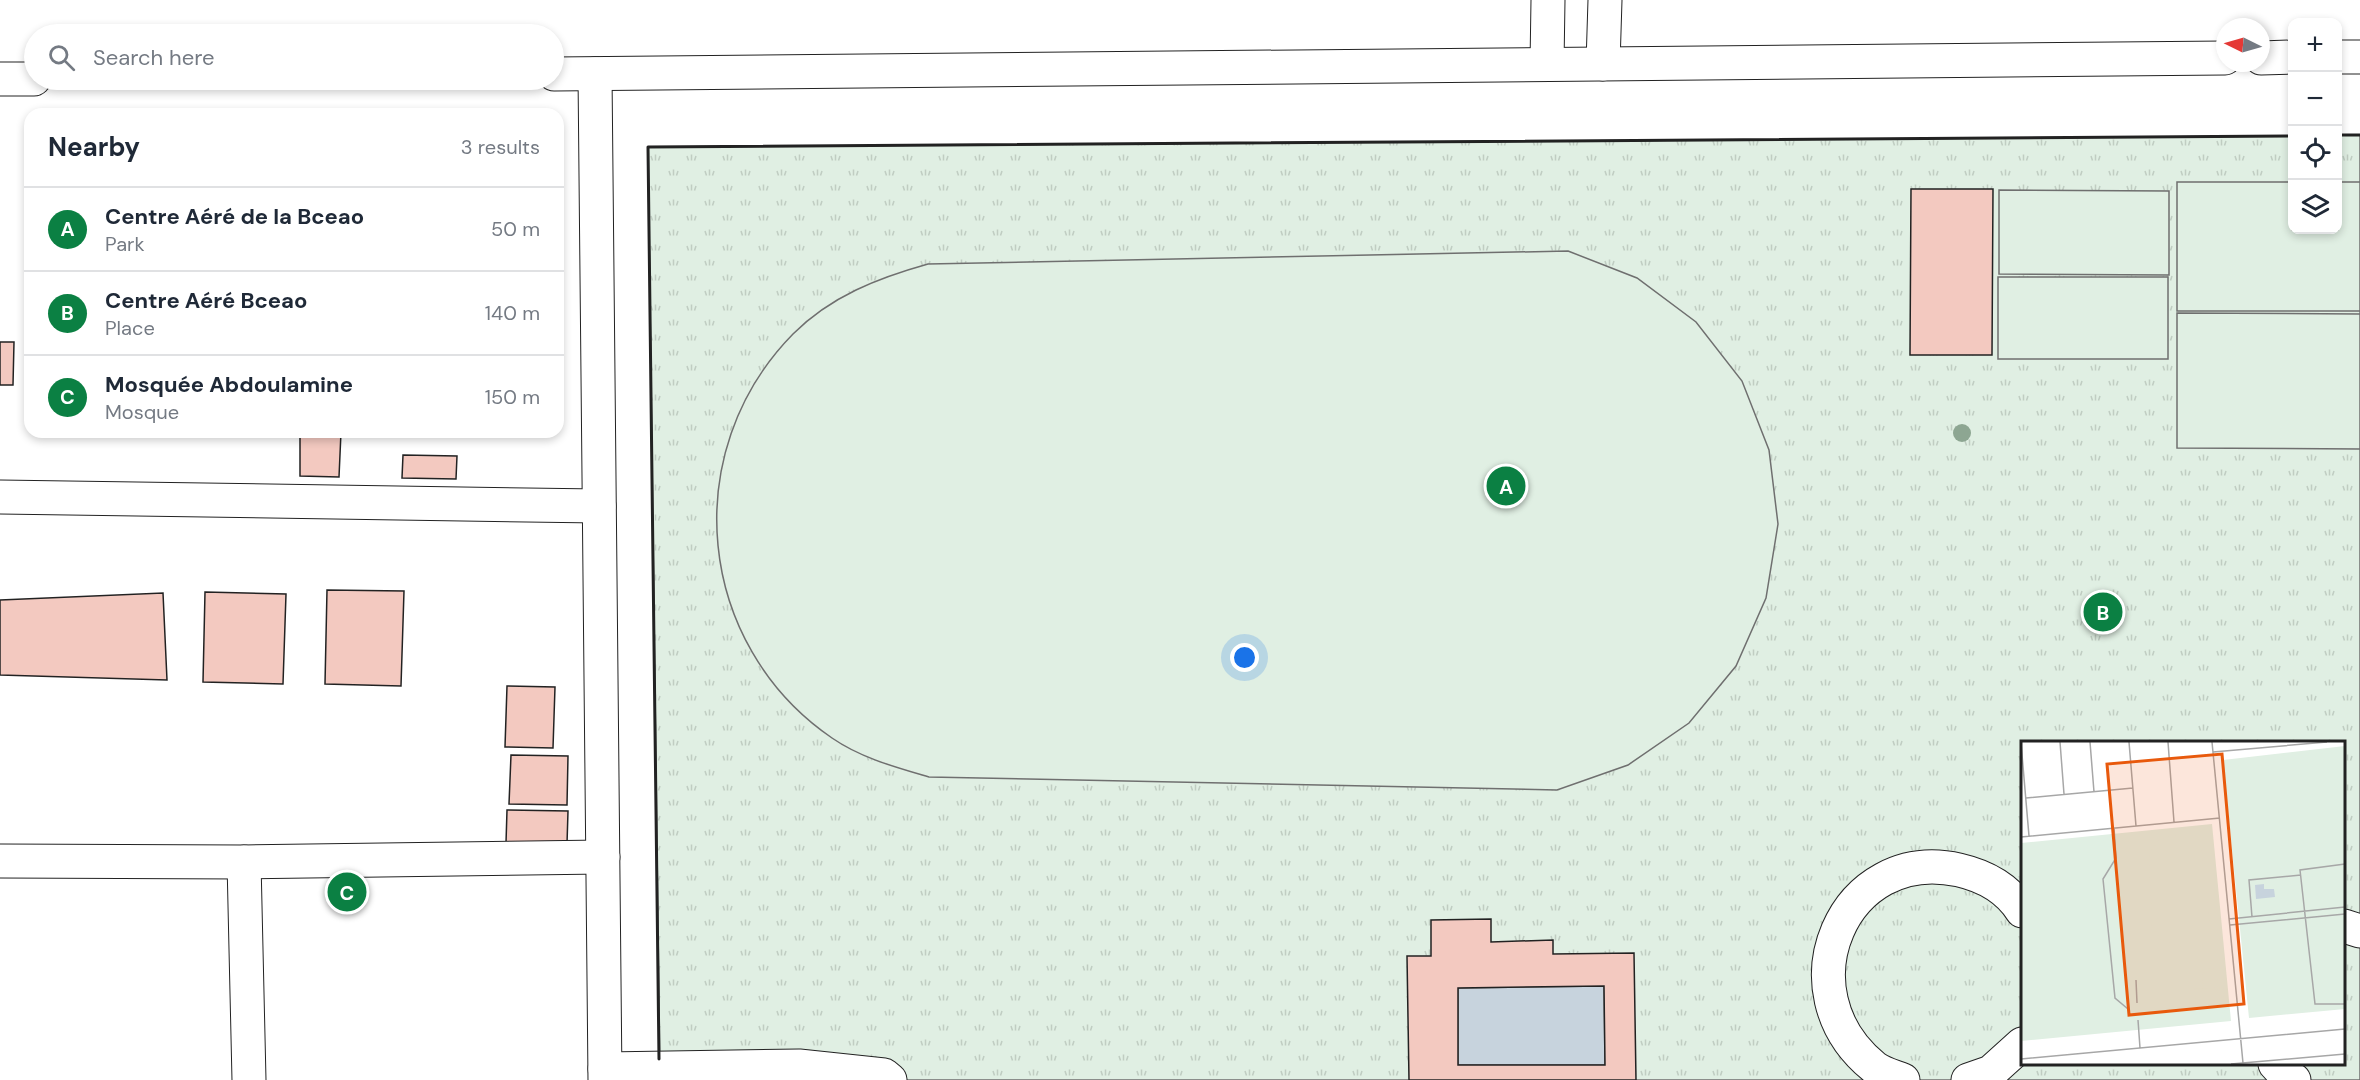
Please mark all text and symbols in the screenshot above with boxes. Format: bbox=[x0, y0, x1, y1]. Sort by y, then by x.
north arrow bbox=[2216, 18, 2270, 72]
map controls bbox=[2288, 18, 2342, 234]
button: + bbox=[2288, 18, 2342, 72]
search box bbox=[24, 24, 564, 90]
icon: search bbox=[45, 41, 78, 74]
text: Search here bbox=[93, 43, 214, 72]
button: − bbox=[2288, 72, 2342, 126]
button: locate bbox=[2288, 126, 2342, 180]
text: Nearby bbox=[48, 130, 140, 164]
text: 3 results bbox=[461, 134, 540, 160]
button: layers bbox=[2288, 180, 2342, 234]
text: Centre Aéré de la Bceao bbox=[105, 202, 364, 231]
text: A bbox=[60, 216, 75, 242]
text: 50 m bbox=[491, 216, 540, 242]
text: Park bbox=[105, 231, 145, 257]
text: Centre Aéré Bceao bbox=[105, 286, 307, 315]
text: B bbox=[61, 300, 74, 326]
text: 140 m bbox=[485, 300, 540, 326]
text: Place bbox=[105, 315, 155, 341]
text: Mosquée Abdoulamine bbox=[105, 370, 353, 399]
text: C bbox=[60, 384, 75, 410]
text: 150 m bbox=[485, 384, 540, 410]
text: Mosque bbox=[105, 399, 179, 425]
pin: A bbox=[1486, 464, 1526, 508]
pin: B bbox=[2084, 590, 2122, 634]
your location bbox=[1230, 643, 1259, 672]
inset map bbox=[2021, 741, 2345, 1065]
pin: C bbox=[328, 870, 366, 914]

